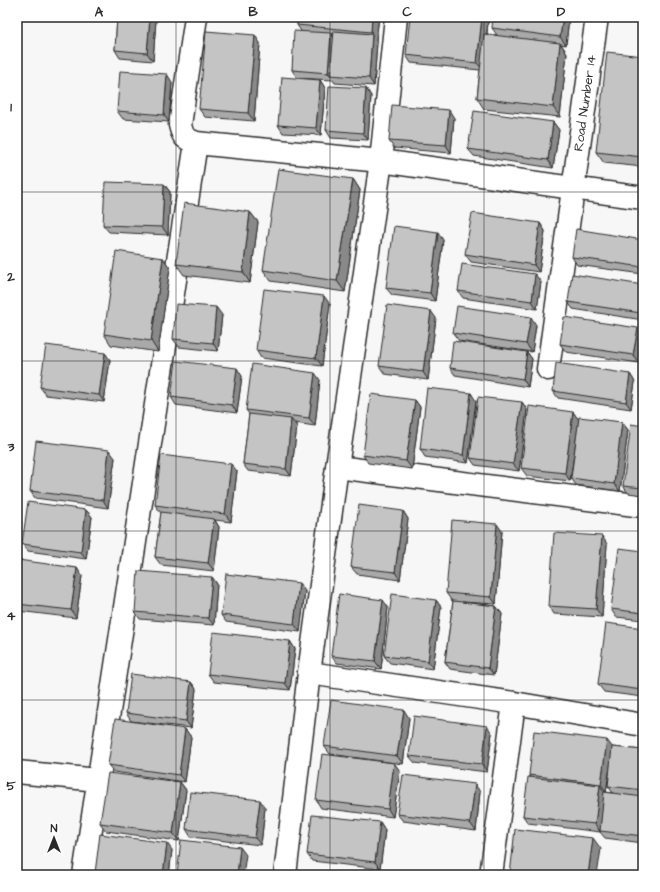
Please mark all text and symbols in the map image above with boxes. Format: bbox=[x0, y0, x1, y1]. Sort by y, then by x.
text: A bbox=[95, 3, 104, 21]
text: B bbox=[248, 3, 258, 21]
text: C bbox=[402, 3, 412, 21]
text: D bbox=[557, 3, 566, 21]
street label: Road Number 14 bbox=[569, 53, 601, 152]
text: 1 bbox=[10, 98, 12, 116]
text: 2 bbox=[6, 268, 15, 286]
text: 3 bbox=[7, 438, 15, 456]
text: 4 bbox=[7, 607, 16, 625]
text: 5 bbox=[6, 777, 16, 795]
north arrow bbox=[34, 818, 74, 858]
text: N bbox=[51, 821, 58, 836]

